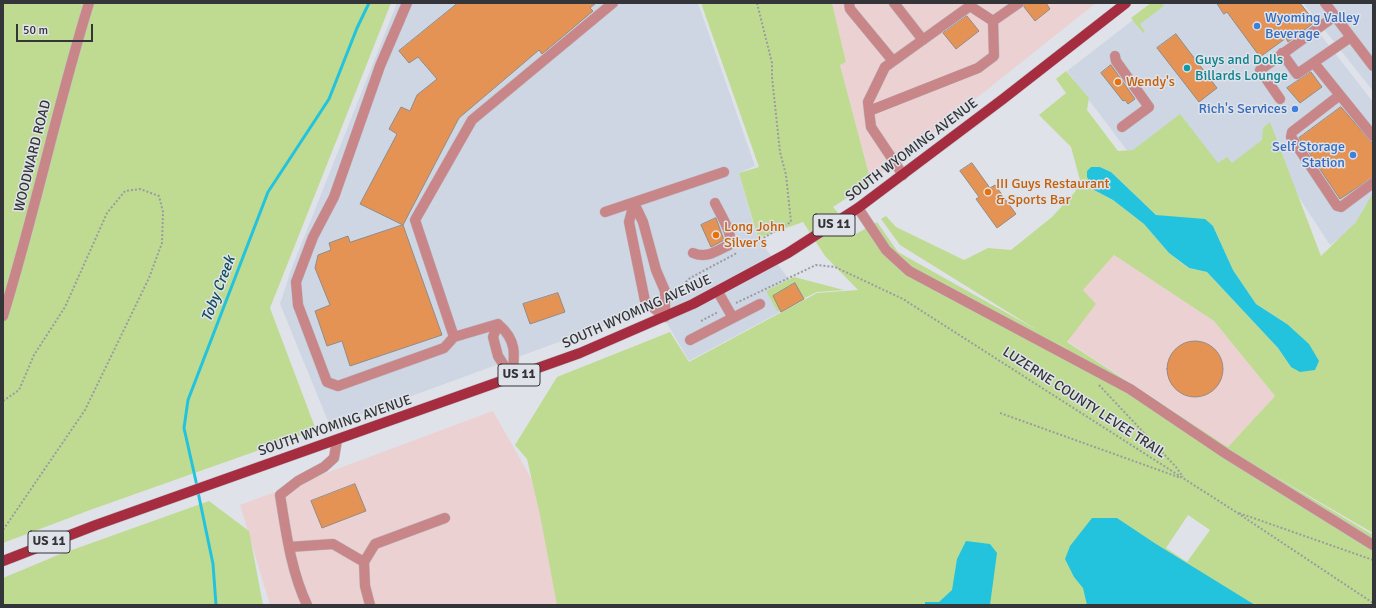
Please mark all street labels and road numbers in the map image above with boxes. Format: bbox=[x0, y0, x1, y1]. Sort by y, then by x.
street label: SOUTH WYOMING AVENUE bbox=[843, 95, 981, 205]
street label: WOODWARD ROAD bbox=[11, 98, 55, 214]
road number: US 11 bbox=[813, 214, 855, 236]
street label: SOUTH WYOMING AVENUE bbox=[560, 272, 714, 352]
street label: LUZERNE COUNTY LEVEE TRAIL bbox=[999, 344, 1169, 462]
road number: US 11 bbox=[498, 364, 540, 386]
street label: SOUTH WYOMING AVENUE bbox=[256, 392, 414, 460]
road number: US 11 bbox=[28, 531, 70, 553]

